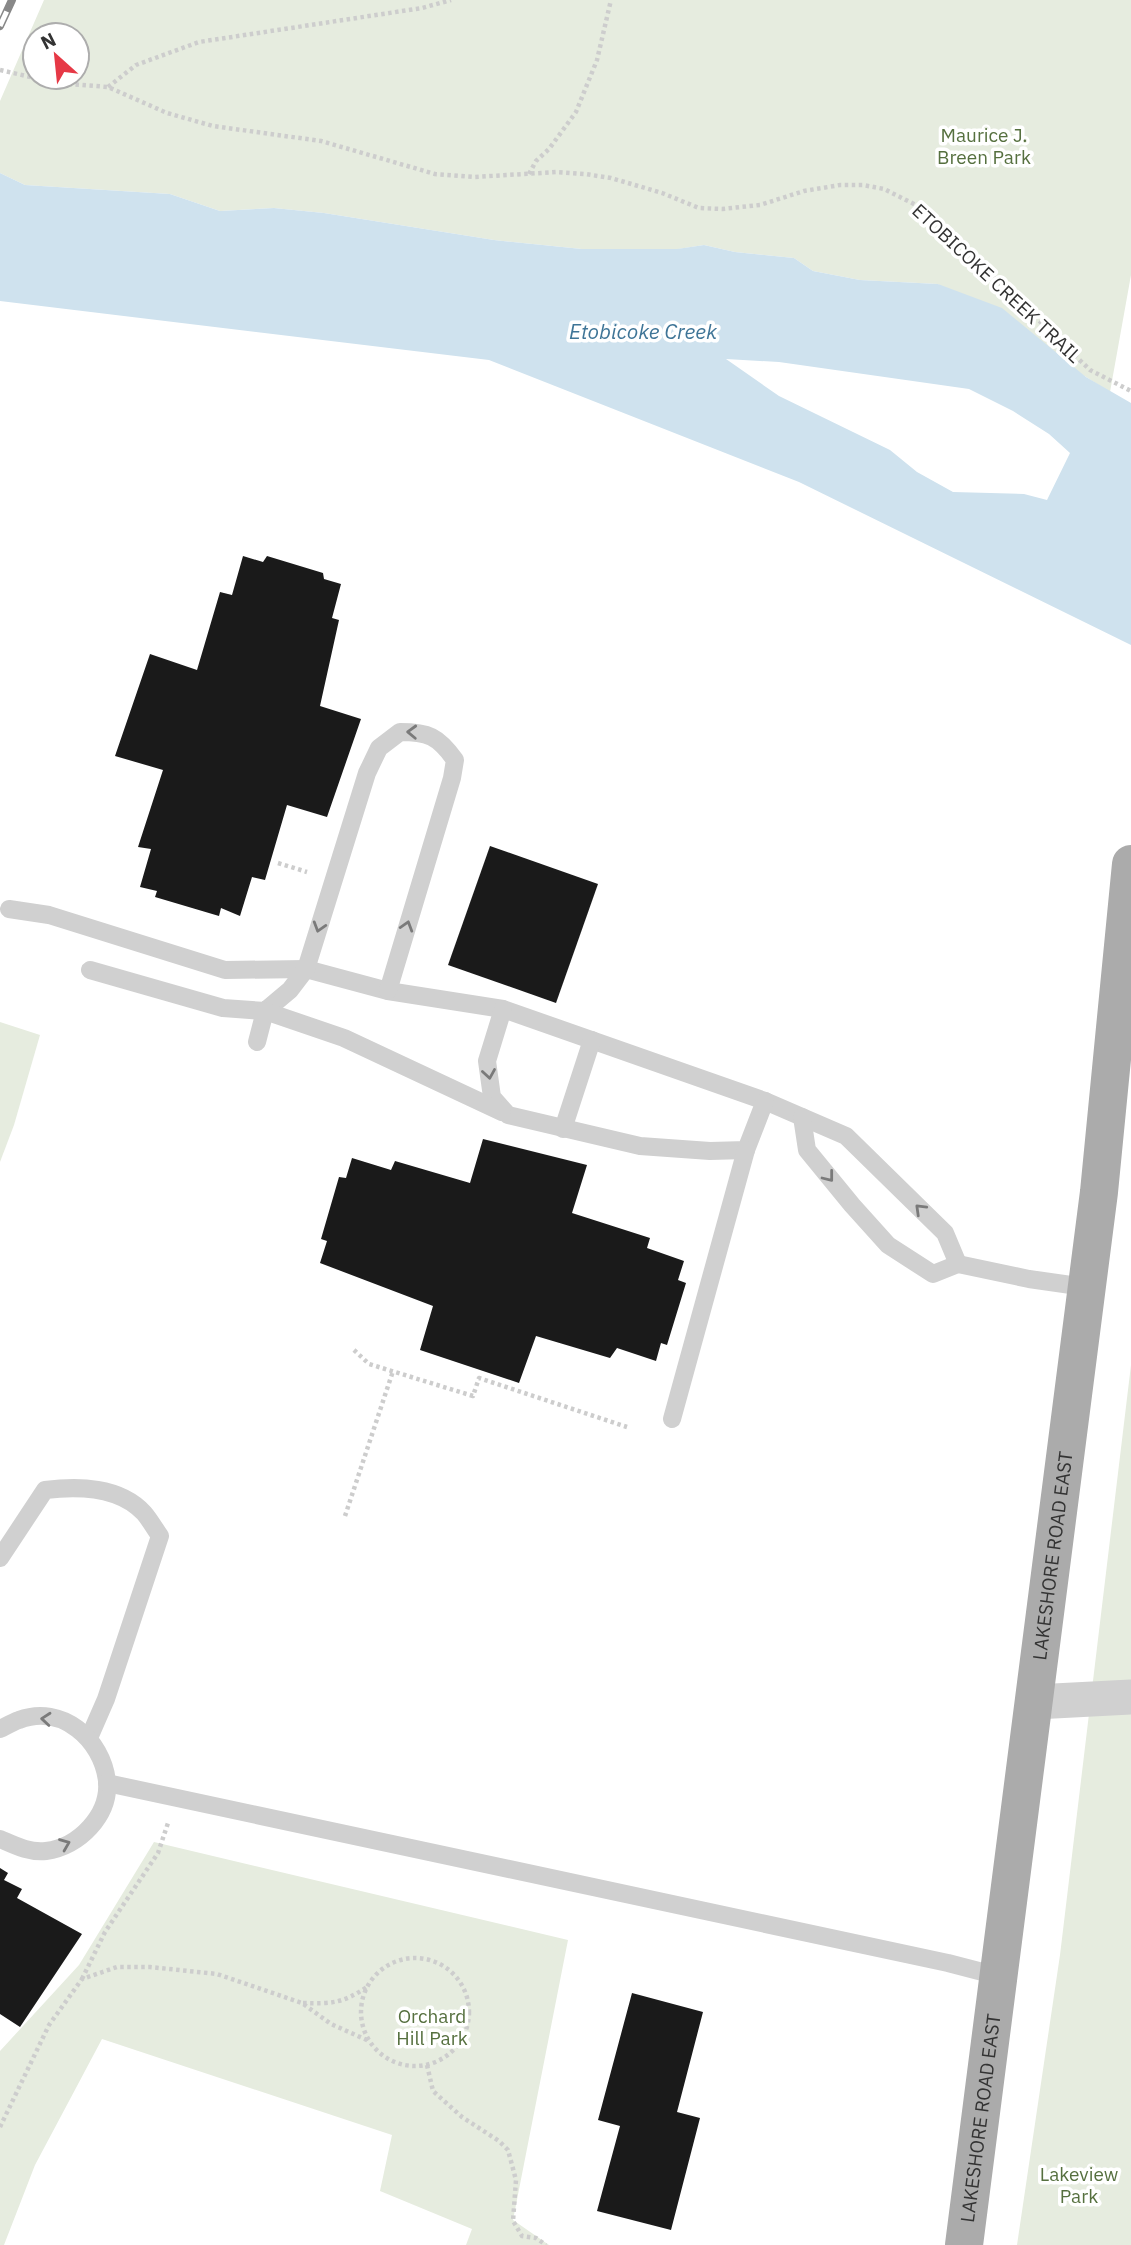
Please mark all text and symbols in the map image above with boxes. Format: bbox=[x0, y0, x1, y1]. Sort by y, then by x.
north arrow bbox=[21, 21, 91, 91]
text: N bbox=[37, 27, 60, 55]
park label: Maurice J. Breen Park bbox=[937, 123, 1031, 169]
street label: ETOBICOKE CREEK TRAIL bbox=[907, 198, 1087, 368]
water label: Etobicoke Creek bbox=[569, 317, 718, 345]
one-way arrow bbox=[406, 725, 417, 740]
one-way arrow bbox=[399, 920, 414, 932]
one-way arrow bbox=[313, 921, 328, 933]
one-way arrow bbox=[481, 1068, 496, 1080]
one-way arrow bbox=[821, 1169, 834, 1181]
one-way arrow bbox=[915, 1205, 928, 1218]
street label: LAKESHORE ROAD EAST bbox=[1027, 1450, 1078, 1662]
one-way arrow bbox=[40, 1711, 52, 1726]
one-way arrow bbox=[58, 1839, 70, 1853]
park label: Orchard Hill Park bbox=[396, 2004, 468, 2050]
street label: LAKESHORE ROAD EAST bbox=[955, 2012, 1006, 2224]
park label: Lakeview Park bbox=[1040, 2162, 1118, 2208]

